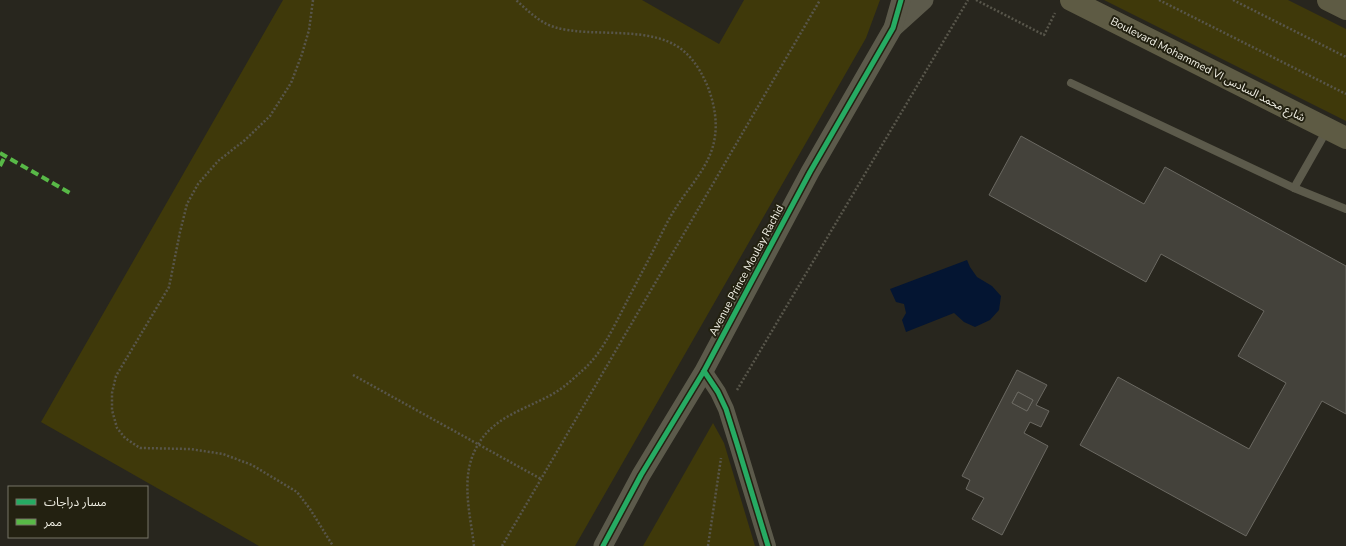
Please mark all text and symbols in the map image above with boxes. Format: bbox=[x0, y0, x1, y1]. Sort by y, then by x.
street label: Boulevard Mohammed VI شارع محمد السادس bbox=[1108, 14, 1308, 125]
street label: Avenue Prince Moulay Rachid bbox=[706, 202, 787, 338]
legend bbox=[8, 486, 148, 538]
text: مسار دراجات bbox=[44, 494, 107, 510]
text: ممر bbox=[43, 514, 62, 530]

